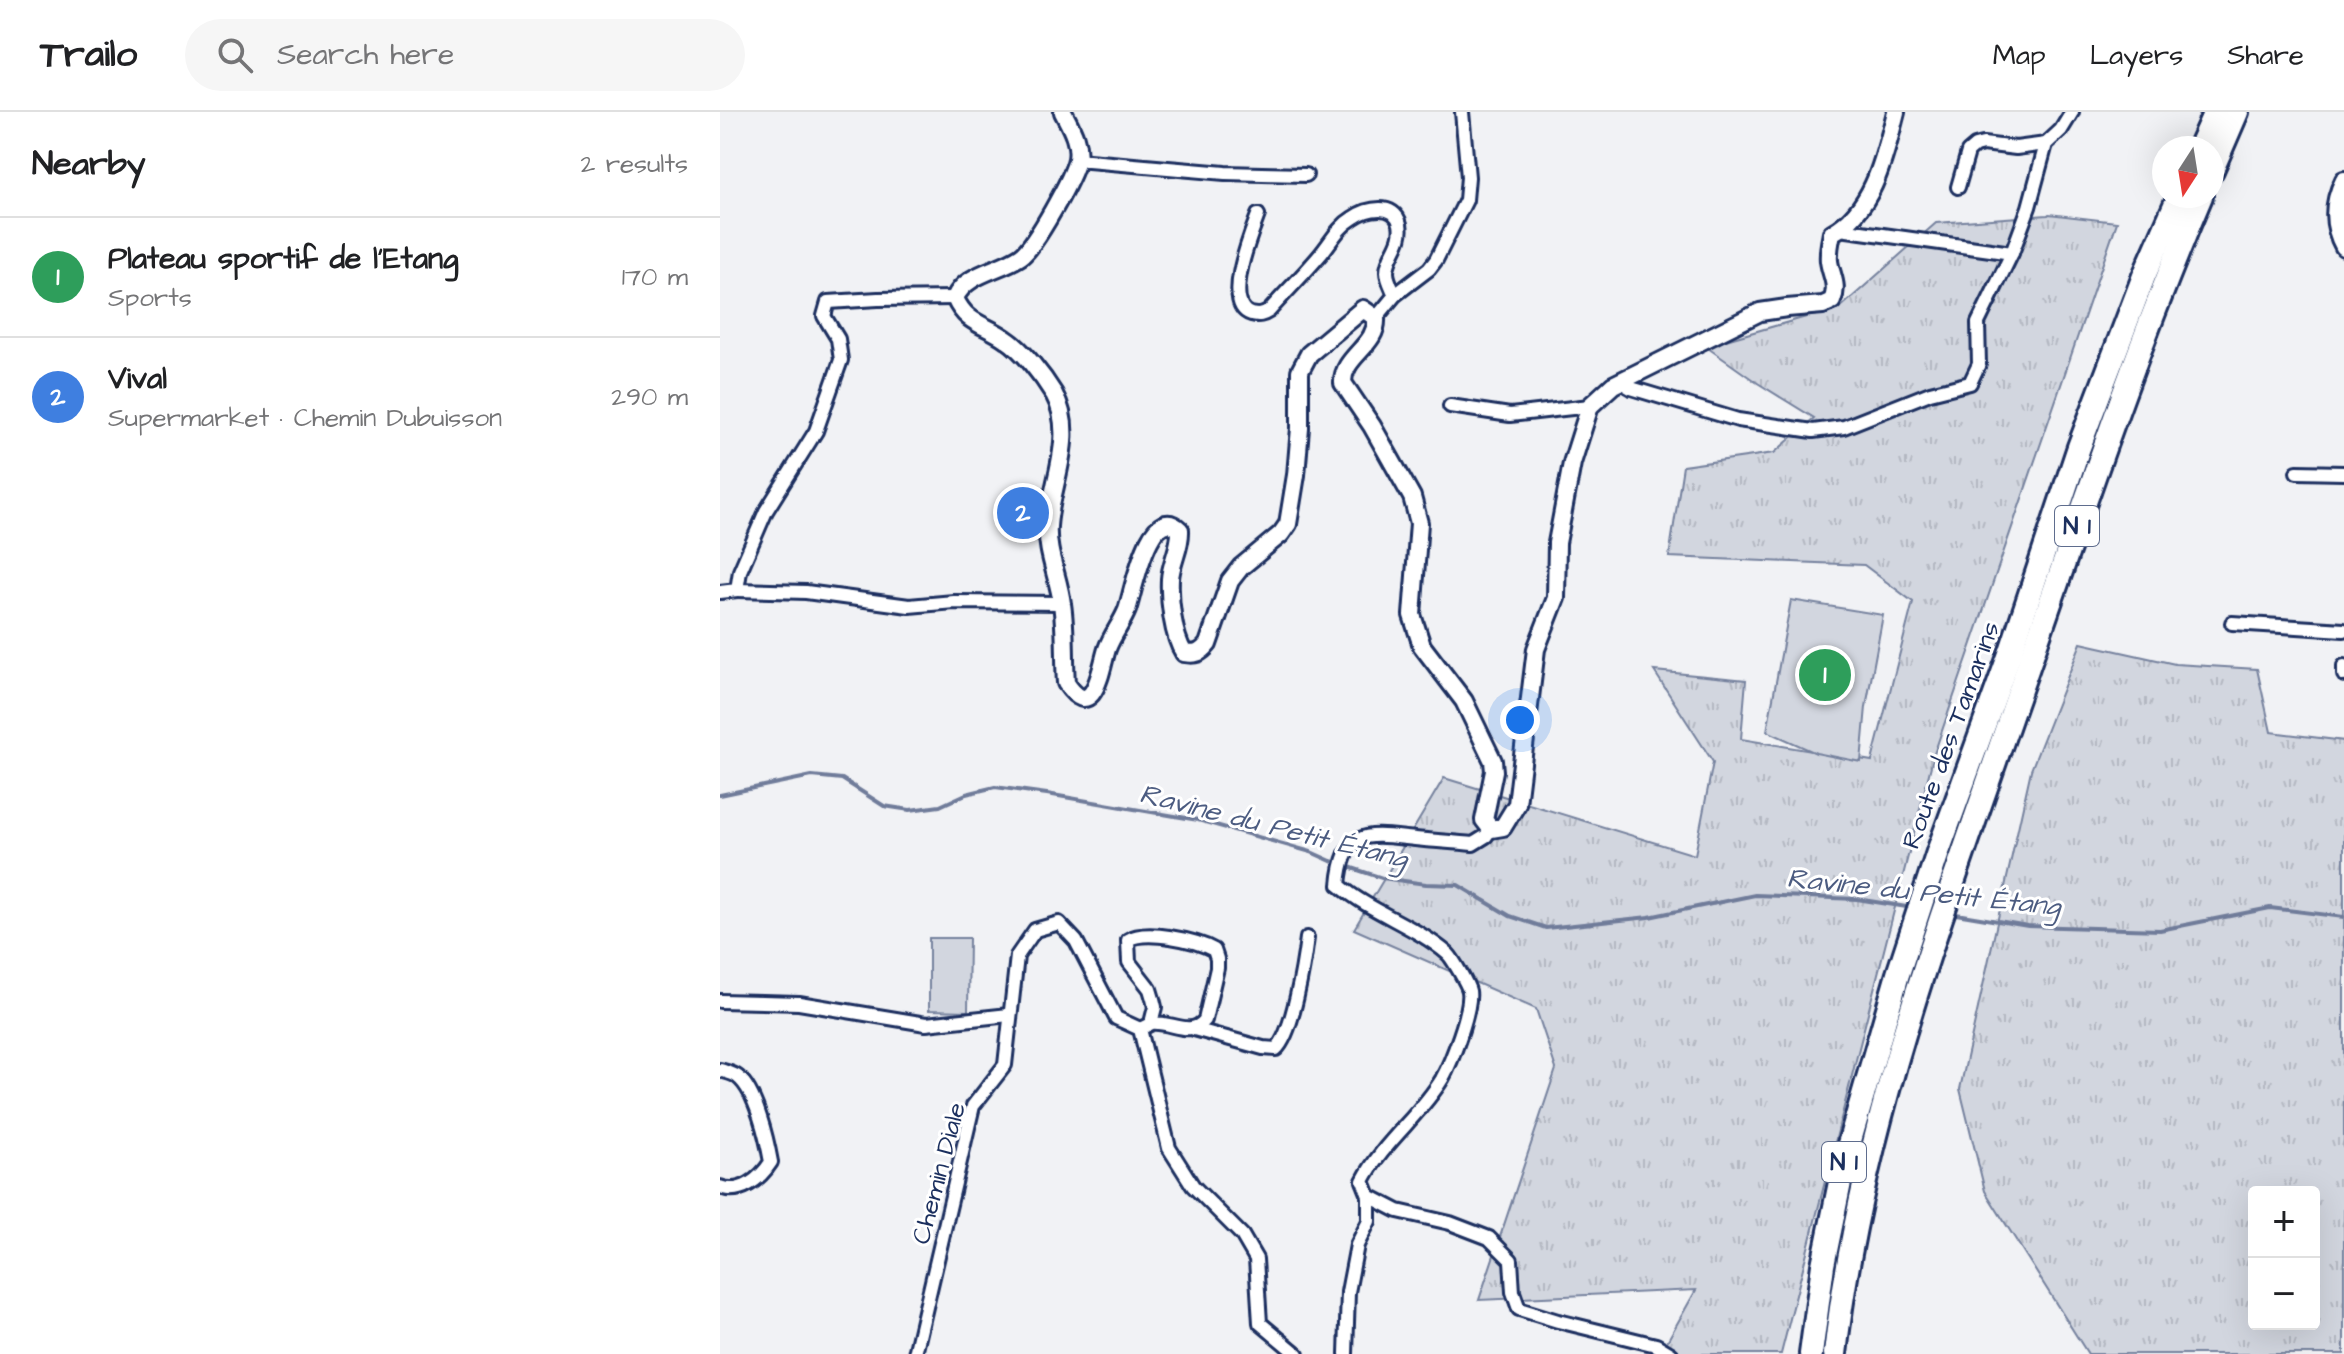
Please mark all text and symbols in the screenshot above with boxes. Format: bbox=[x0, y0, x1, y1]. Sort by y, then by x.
search box bbox=[185, 19, 745, 91]
text: Trailo bbox=[40, 29, 137, 81]
icon: search bbox=[213, 33, 257, 77]
text: Search here bbox=[277, 34, 454, 76]
text: Map bbox=[1993, 36, 2046, 75]
text: Layers bbox=[2090, 36, 2183, 75]
text: Share bbox=[2227, 36, 2304, 75]
north arrow bbox=[2152, 136, 2224, 208]
text: Nearby bbox=[32, 140, 146, 188]
text: 2 results bbox=[580, 146, 688, 182]
text: Plateau sportif de l'Etang bbox=[108, 238, 458, 280]
text: 1 bbox=[56, 259, 60, 295]
text: 170 m bbox=[622, 259, 688, 295]
text: Sports bbox=[108, 280, 192, 316]
text: Vival bbox=[108, 358, 167, 400]
text: 2 bbox=[51, 379, 65, 415]
text: 290 m bbox=[611, 379, 688, 415]
text: Supermarket · Chemin Dubuisson bbox=[108, 400, 502, 436]
pin: 2 bbox=[997, 483, 1049, 543]
road number: N 1 bbox=[2055, 506, 2099, 546]
street label: Route des Tamarins bbox=[1893, 617, 2009, 854]
pin: 1 bbox=[1799, 645, 1851, 705]
your location bbox=[1500, 700, 1540, 740]
water label: Ravine du Petit Étang bbox=[1135, 774, 1413, 880]
water label: Ravine du Petit Étang bbox=[1785, 859, 2064, 927]
street label: Chemin Diale bbox=[903, 1099, 975, 1248]
road number: N 1 bbox=[1822, 1142, 1866, 1182]
map controls bbox=[2248, 1186, 2320, 1330]
button: + bbox=[2248, 1186, 2320, 1258]
button: − bbox=[2248, 1258, 2320, 1330]

